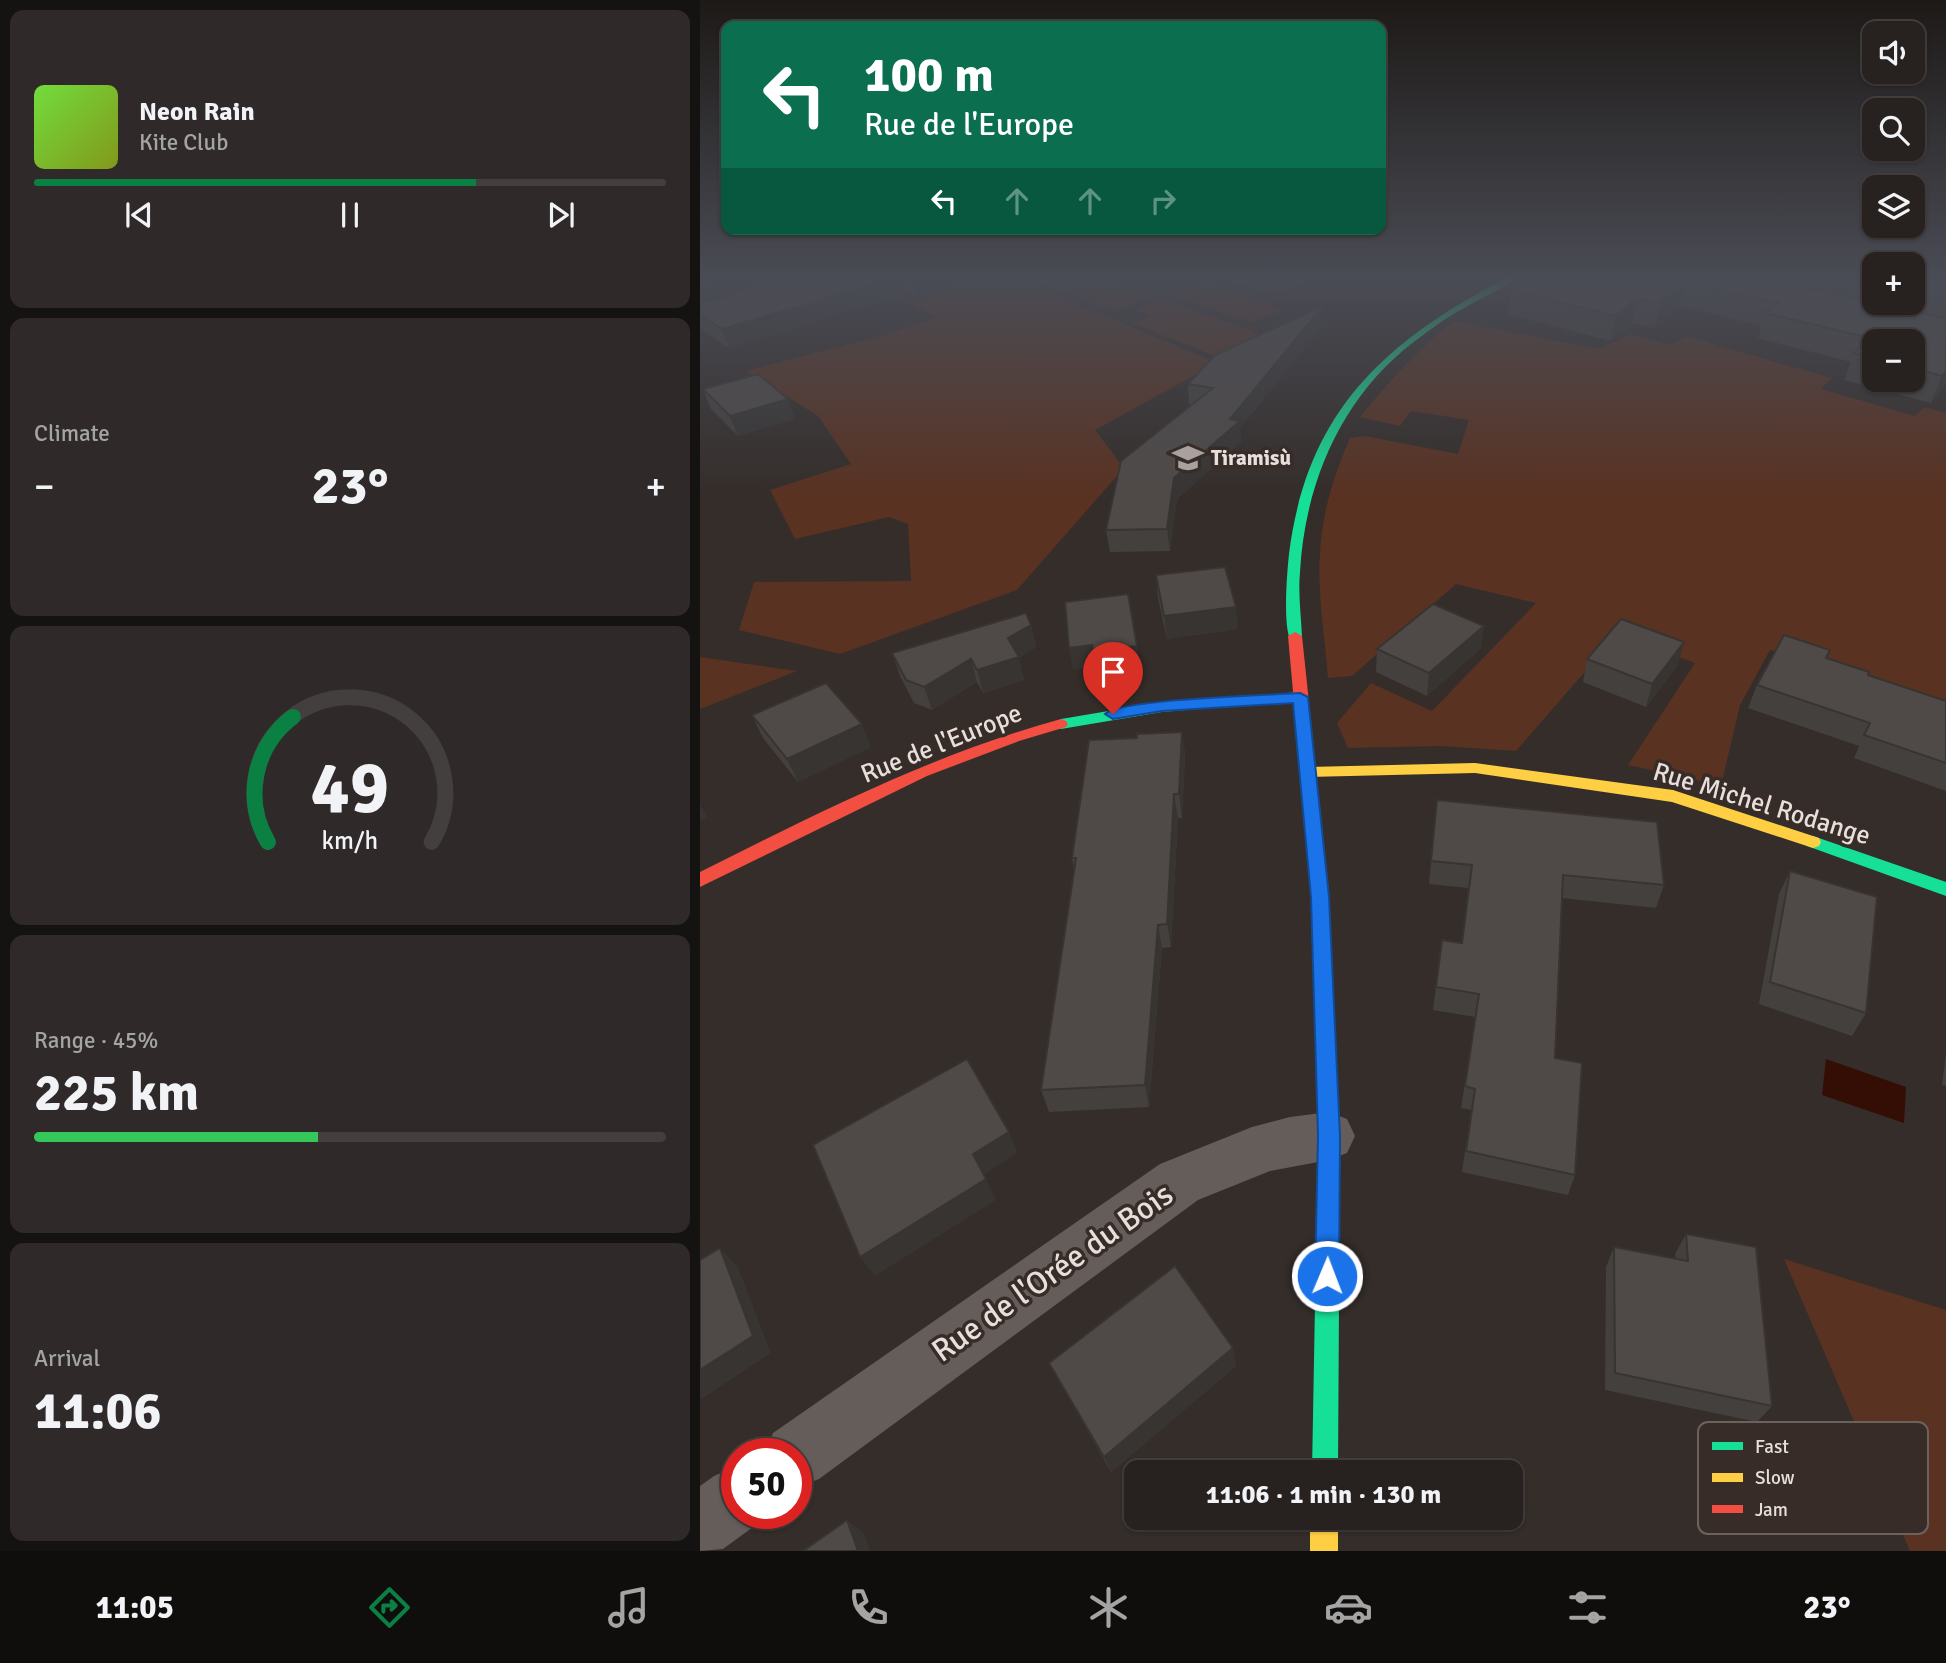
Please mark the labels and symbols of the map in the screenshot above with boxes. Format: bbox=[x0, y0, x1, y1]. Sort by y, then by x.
school or university icon: Tiramisù bbox=[1171, 441, 1205, 475]
place label: Tiramisù bbox=[1211, 445, 1291, 471]
pin bbox=[1083, 642, 1143, 714]
street label: Rue de l'Europe bbox=[856, 697, 1026, 791]
street label: Rue Michel Rodange bbox=[1649, 756, 1874, 852]
street label: Rue de l'Orée du Bois bbox=[924, 1175, 1180, 1370]
position arrow bbox=[1290, 1239, 1364, 1313]
legend bbox=[1698, 1422, 1928, 1534]
text: Fast bbox=[1755, 1435, 1789, 1459]
speed limit sign: 50 bbox=[721, 1438, 812, 1529]
text: Slow bbox=[1755, 1466, 1795, 1490]
text: Jam bbox=[1755, 1498, 1788, 1522]

